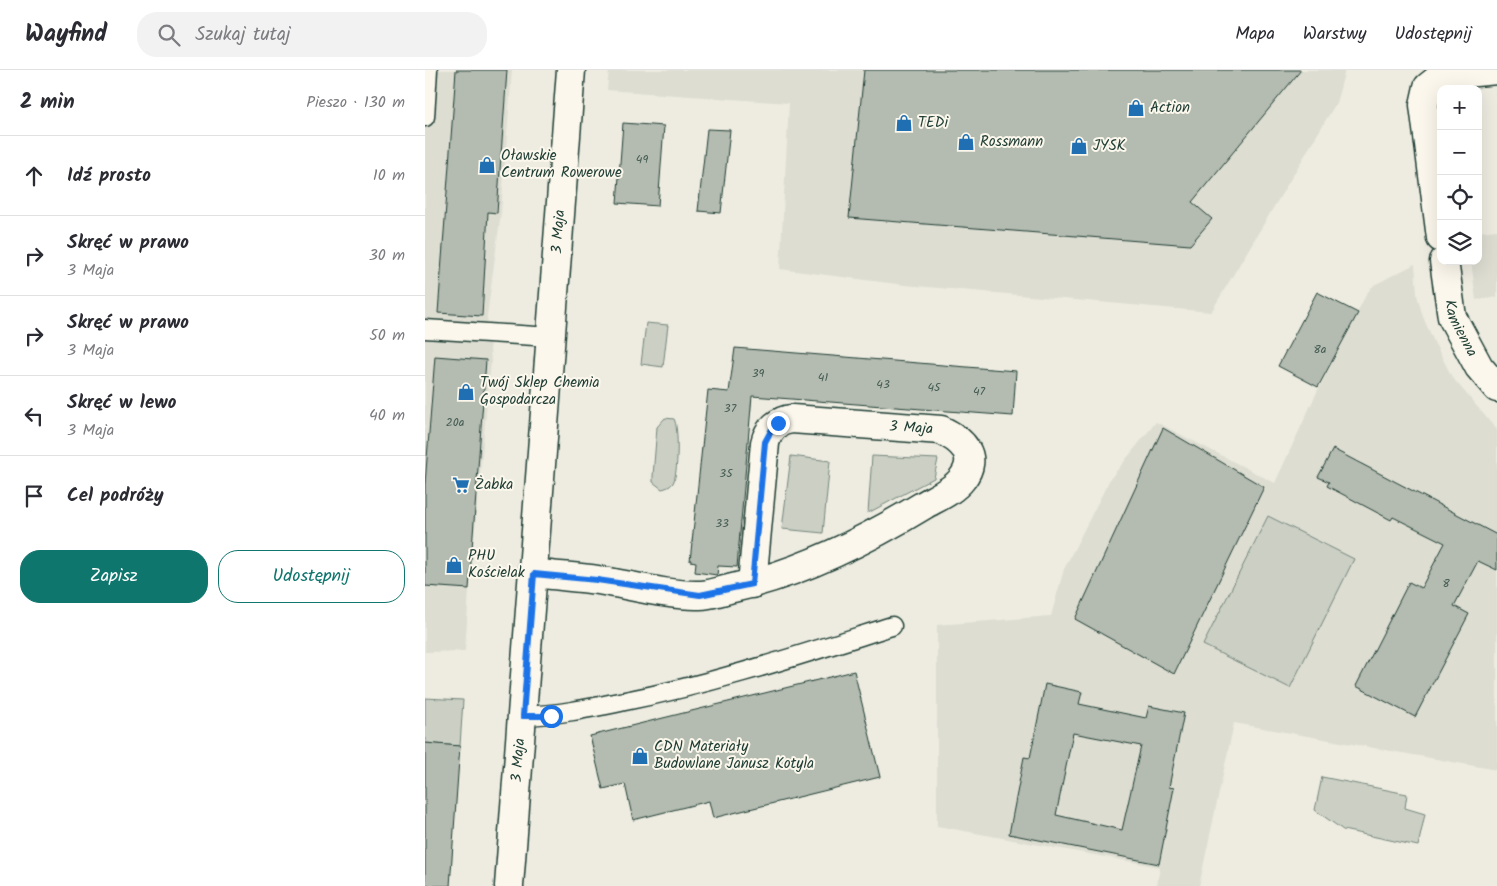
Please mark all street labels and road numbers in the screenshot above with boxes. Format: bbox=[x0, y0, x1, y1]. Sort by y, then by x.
street label: 3 Maja bbox=[545, 209, 572, 255]
street label: Kamienna bbox=[1438, 298, 1483, 361]
street label: 3 Maja bbox=[888, 414, 934, 442]
street label: 3 Maja bbox=[505, 737, 532, 783]

